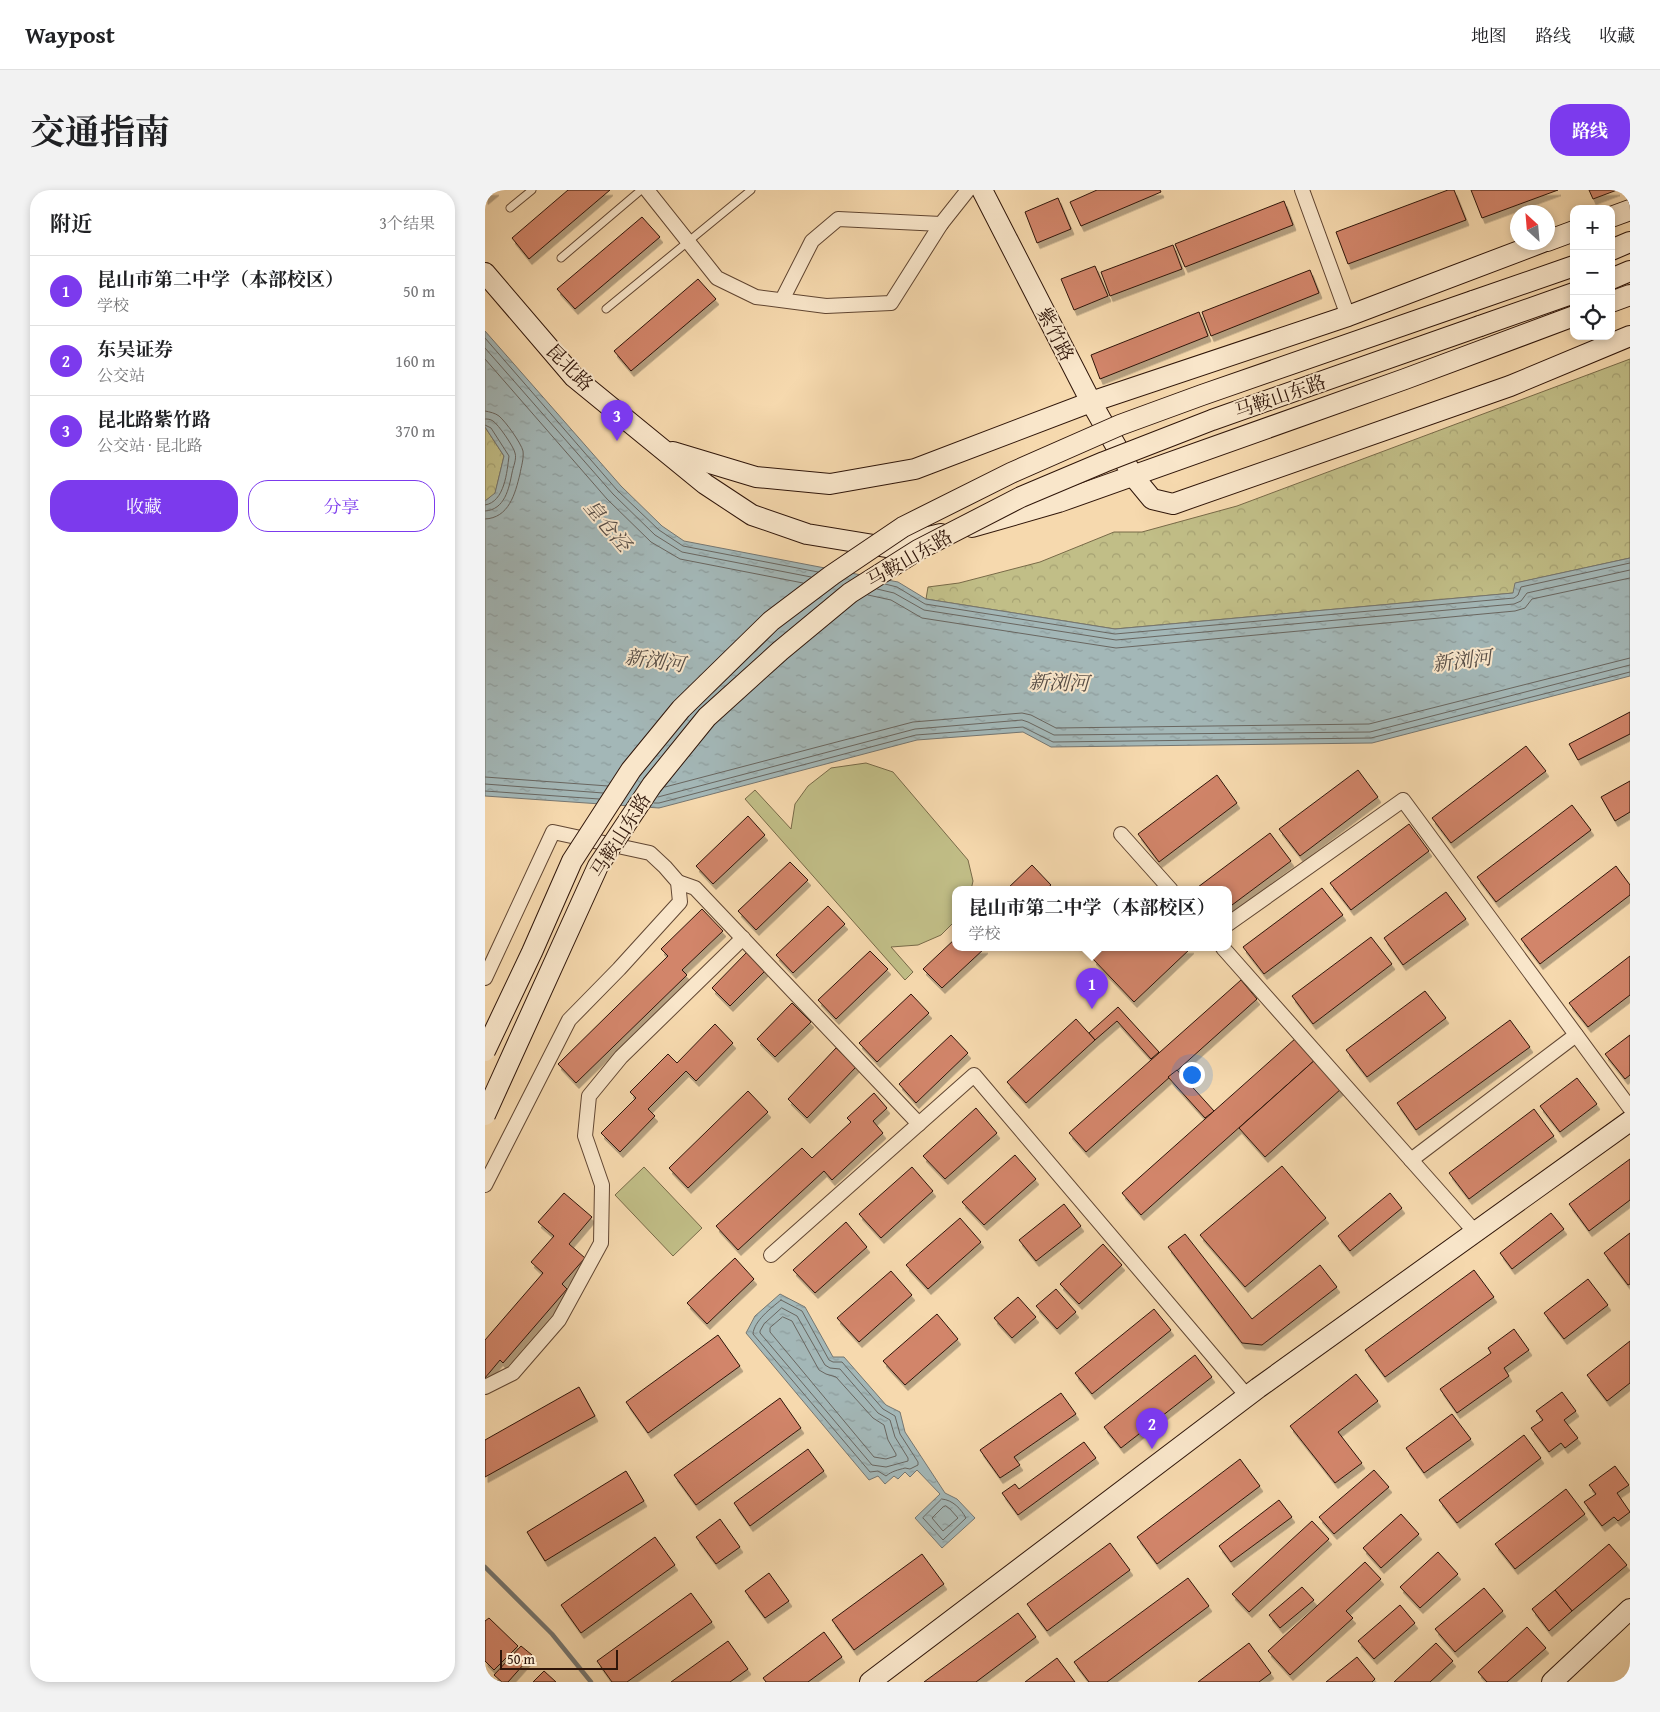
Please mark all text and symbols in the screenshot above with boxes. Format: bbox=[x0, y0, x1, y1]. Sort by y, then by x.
text: Waypost bbox=[25, 17, 115, 52]
text: 地图 bbox=[1471, 22, 1507, 49]
text: 路线 bbox=[1535, 22, 1571, 49]
text: 收藏 bbox=[1599, 22, 1635, 49]
button: 路线 bbox=[1550, 104, 1630, 156]
text: 交通指南 bbox=[30, 106, 170, 157]
north arrow bbox=[1510, 205, 1555, 250]
map controls bbox=[1570, 205, 1615, 340]
button: + bbox=[1570, 205, 1615, 250]
text: 附近 bbox=[50, 208, 92, 239]
text: 3个结果 bbox=[379, 211, 435, 235]
button: − bbox=[1570, 250, 1615, 295]
text: 昆山市第二中学（本部校区） bbox=[97, 265, 344, 293]
text: 1 bbox=[62, 279, 70, 303]
text: 50 m bbox=[403, 279, 435, 303]
text: 学校 bbox=[97, 293, 129, 317]
button: locate bbox=[1570, 295, 1615, 340]
street label: 紫竹路 bbox=[1031, 302, 1081, 366]
text: 东吴证券 bbox=[97, 335, 173, 363]
street label: 昆北路 bbox=[540, 337, 600, 397]
text: 2 bbox=[62, 349, 70, 373]
text: 160 m bbox=[395, 349, 435, 373]
text: 公交站 bbox=[97, 363, 145, 387]
street label: 马鞍山东路 bbox=[1231, 367, 1329, 425]
pin: 3 bbox=[601, 400, 633, 441]
text: 昆北路紫竹路 bbox=[97, 405, 211, 433]
text: 3 bbox=[62, 419, 70, 443]
text: 370 m bbox=[395, 419, 435, 443]
text: 公交站 · 昆北路 bbox=[97, 433, 203, 457]
button: 收藏 bbox=[50, 480, 238, 532]
button: 分享 bbox=[248, 480, 435, 532]
water label: 皇仓泾 bbox=[578, 493, 640, 559]
street label: 马鞍山东路 bbox=[861, 522, 957, 594]
water label: 新浏河 bbox=[623, 641, 690, 679]
water label: 新浏河 bbox=[1430, 642, 1497, 678]
water label: 新浏河 bbox=[1029, 666, 1092, 698]
street label: 马鞍山东路 bbox=[583, 787, 657, 883]
popup bbox=[952, 886, 1232, 951]
text: 昆山市第二中学（本部校区） bbox=[968, 893, 1216, 921]
text: 学校 bbox=[968, 921, 1001, 945]
pin: 1 bbox=[1076, 968, 1108, 1009]
your location bbox=[1179, 1062, 1205, 1088]
pin: 2 bbox=[1136, 1408, 1168, 1449]
scale bar bbox=[500, 1647, 617, 1670]
text: 50 m bbox=[507, 1649, 535, 1669]

